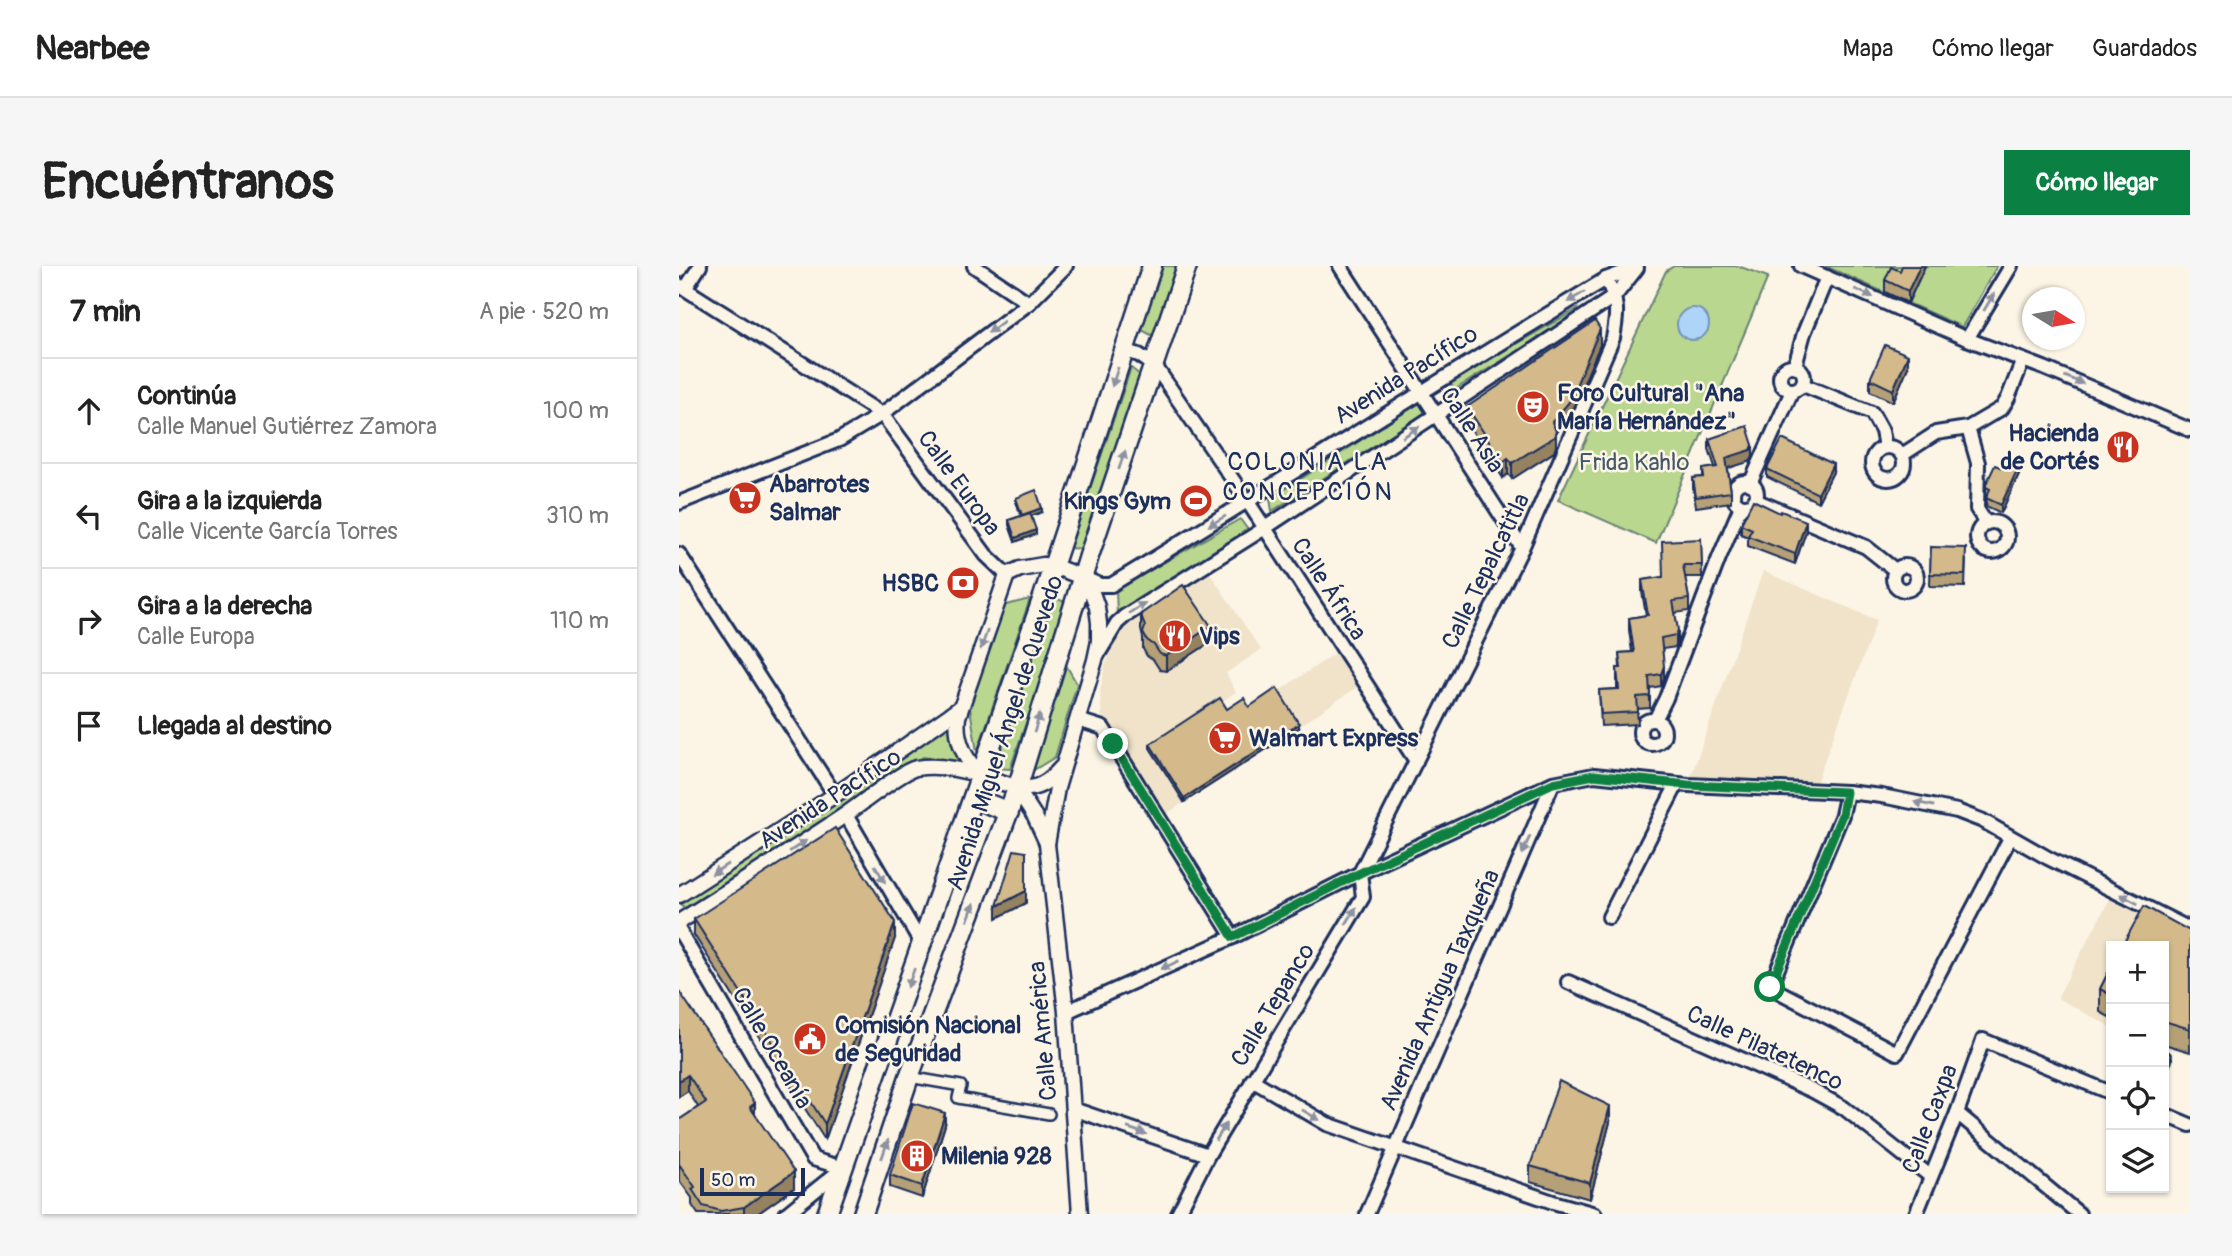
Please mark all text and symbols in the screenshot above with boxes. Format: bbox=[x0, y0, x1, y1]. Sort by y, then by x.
text: Nearbee bbox=[35, 28, 149, 69]
text: Mapa bbox=[1843, 34, 1894, 63]
text: Cómo llegar bbox=[1932, 34, 2054, 63]
text: Guardados bbox=[2092, 34, 2197, 63]
button: Cómo llegar bbox=[2004, 150, 2190, 215]
text: Encuéntranos bbox=[42, 152, 334, 213]
one-way arrow bbox=[1854, 287, 1874, 299]
north arrow bbox=[2022, 287, 2085, 350]
one-way arrow bbox=[1566, 290, 1586, 303]
text: 7 min bbox=[70, 293, 141, 330]
one-way arrow bbox=[1982, 293, 1995, 312]
text: A pie · 520 m bbox=[479, 297, 609, 326]
street label: Avenida Pacífico bbox=[1329, 319, 1483, 431]
one-way arrow bbox=[988, 320, 1006, 335]
one-way arrow bbox=[1109, 367, 1120, 388]
one-way arrow bbox=[2063, 375, 2084, 386]
place label: Foro Cultural "Ana María Hernández" bbox=[1557, 379, 1744, 436]
text: Continúa bbox=[137, 380, 236, 412]
street label: Calle Asia bbox=[1434, 382, 1510, 478]
theatre icon: Foro Cultural "Ana María Hernández" bbox=[1514, 388, 1552, 426]
icon: ahead bbox=[70, 392, 108, 430]
text: 100 m bbox=[543, 396, 609, 425]
text: Calle Manuel Gutiérrez Zamora bbox=[137, 412, 437, 441]
place label: Hacienda de Cortés bbox=[2001, 419, 2099, 476]
street label: Calle Europa bbox=[911, 425, 1007, 541]
one-way arrow bbox=[1401, 425, 1421, 438]
restaurant icon: Hacienda de Cortés bbox=[2104, 428, 2142, 466]
district label: COLONIA LA CONCEPCIÓN bbox=[1222, 446, 1394, 508]
park label: Frida Kahlo bbox=[1579, 448, 1690, 477]
one-way arrow bbox=[1117, 450, 1128, 471]
place label: Abarrotes Salmar bbox=[769, 470, 870, 527]
supermarket icon: Abarrotes Salmar bbox=[726, 479, 764, 517]
sports icon: Kings Gym bbox=[1177, 482, 1215, 520]
text: Gira a la izquierda bbox=[137, 485, 322, 517]
place label: Kings Gym bbox=[1063, 487, 1171, 516]
street label: Calle Tepalcatitla bbox=[1436, 488, 1536, 654]
icon: left bbox=[70, 497, 108, 535]
text: 310 m bbox=[546, 501, 609, 530]
one-way arrow bbox=[1207, 515, 1226, 527]
text: Calle Vicente García Torres bbox=[137, 517, 398, 546]
street label: Calle África bbox=[1285, 532, 1373, 646]
bank icon: HSBC bbox=[944, 564, 982, 602]
place label: HSBC bbox=[881, 569, 939, 598]
street label: Avenida Miguel Ángel de Quevedo bbox=[940, 572, 1070, 894]
text: Gira a la derecha bbox=[137, 590, 312, 622]
one-way arrow bbox=[1128, 601, 1147, 614]
icon: right bbox=[70, 602, 108, 640]
text: 110 m bbox=[550, 606, 609, 635]
restaurant icon: Vips bbox=[1156, 617, 1194, 655]
text: Calle Europa bbox=[137, 622, 255, 651]
place label: Vips bbox=[1199, 622, 1240, 651]
one-way arrow bbox=[978, 629, 989, 650]
icon: arrive bbox=[70, 707, 108, 745]
text: Llegada al destino bbox=[137, 710, 332, 742]
one-way arrow bbox=[1032, 713, 1043, 734]
supermarket icon: Walmart Express bbox=[1206, 719, 1244, 757]
place label: Walmart Express bbox=[1249, 724, 1419, 753]
route end bbox=[1097, 728, 1128, 759]
street label: Avenida Pacífico bbox=[753, 742, 907, 856]
one-way arrow bbox=[1913, 798, 1935, 809]
one-way arrow bbox=[1520, 835, 1531, 856]
one-way arrow bbox=[788, 839, 808, 852]
one-way arrow bbox=[710, 862, 729, 875]
one-way arrow bbox=[874, 864, 887, 883]
street label: Avenida Antigua Taxqueña bbox=[1374, 865, 1506, 1115]
one-way arrow bbox=[2119, 894, 2139, 905]
one-way arrow bbox=[966, 902, 977, 923]
one-way arrow bbox=[1345, 907, 1357, 926]
street label: Calle Tepanco bbox=[1225, 938, 1321, 1072]
map controls bbox=[2106, 941, 2169, 1193]
button: + bbox=[2106, 941, 2169, 1004]
street label: Calle América bbox=[1022, 960, 1064, 1102]
one-way arrow bbox=[1160, 960, 1181, 971]
one-way arrow bbox=[905, 968, 916, 989]
route start bbox=[1754, 971, 1785, 1002]
street label: Calle Oceanía bbox=[726, 982, 818, 1114]
street label: Calle Pilatetenco bbox=[1682, 999, 1848, 1097]
button: − bbox=[2106, 1004, 2169, 1067]
place label: Comisión Nacional de Seguridad bbox=[835, 1011, 1021, 1068]
public building icon: Comisión Nacional de Seguridad bbox=[791, 1020, 829, 1058]
street label: Calle Caxpa bbox=[1896, 1060, 1964, 1178]
button: locate bbox=[2106, 1067, 2169, 1130]
one-way arrow bbox=[1302, 1109, 1321, 1121]
one-way arrow bbox=[1215, 1123, 1227, 1142]
one-way arrow bbox=[1127, 1126, 1148, 1137]
button: layers bbox=[2106, 1130, 2169, 1193]
building icon: Milenia 928 bbox=[898, 1137, 936, 1175]
one-way arrow bbox=[880, 1139, 891, 1160]
place label: Milenia 928 bbox=[941, 1142, 1052, 1171]
scale bar bbox=[700, 1165, 805, 1197]
text: 50 m bbox=[711, 1168, 755, 1192]

